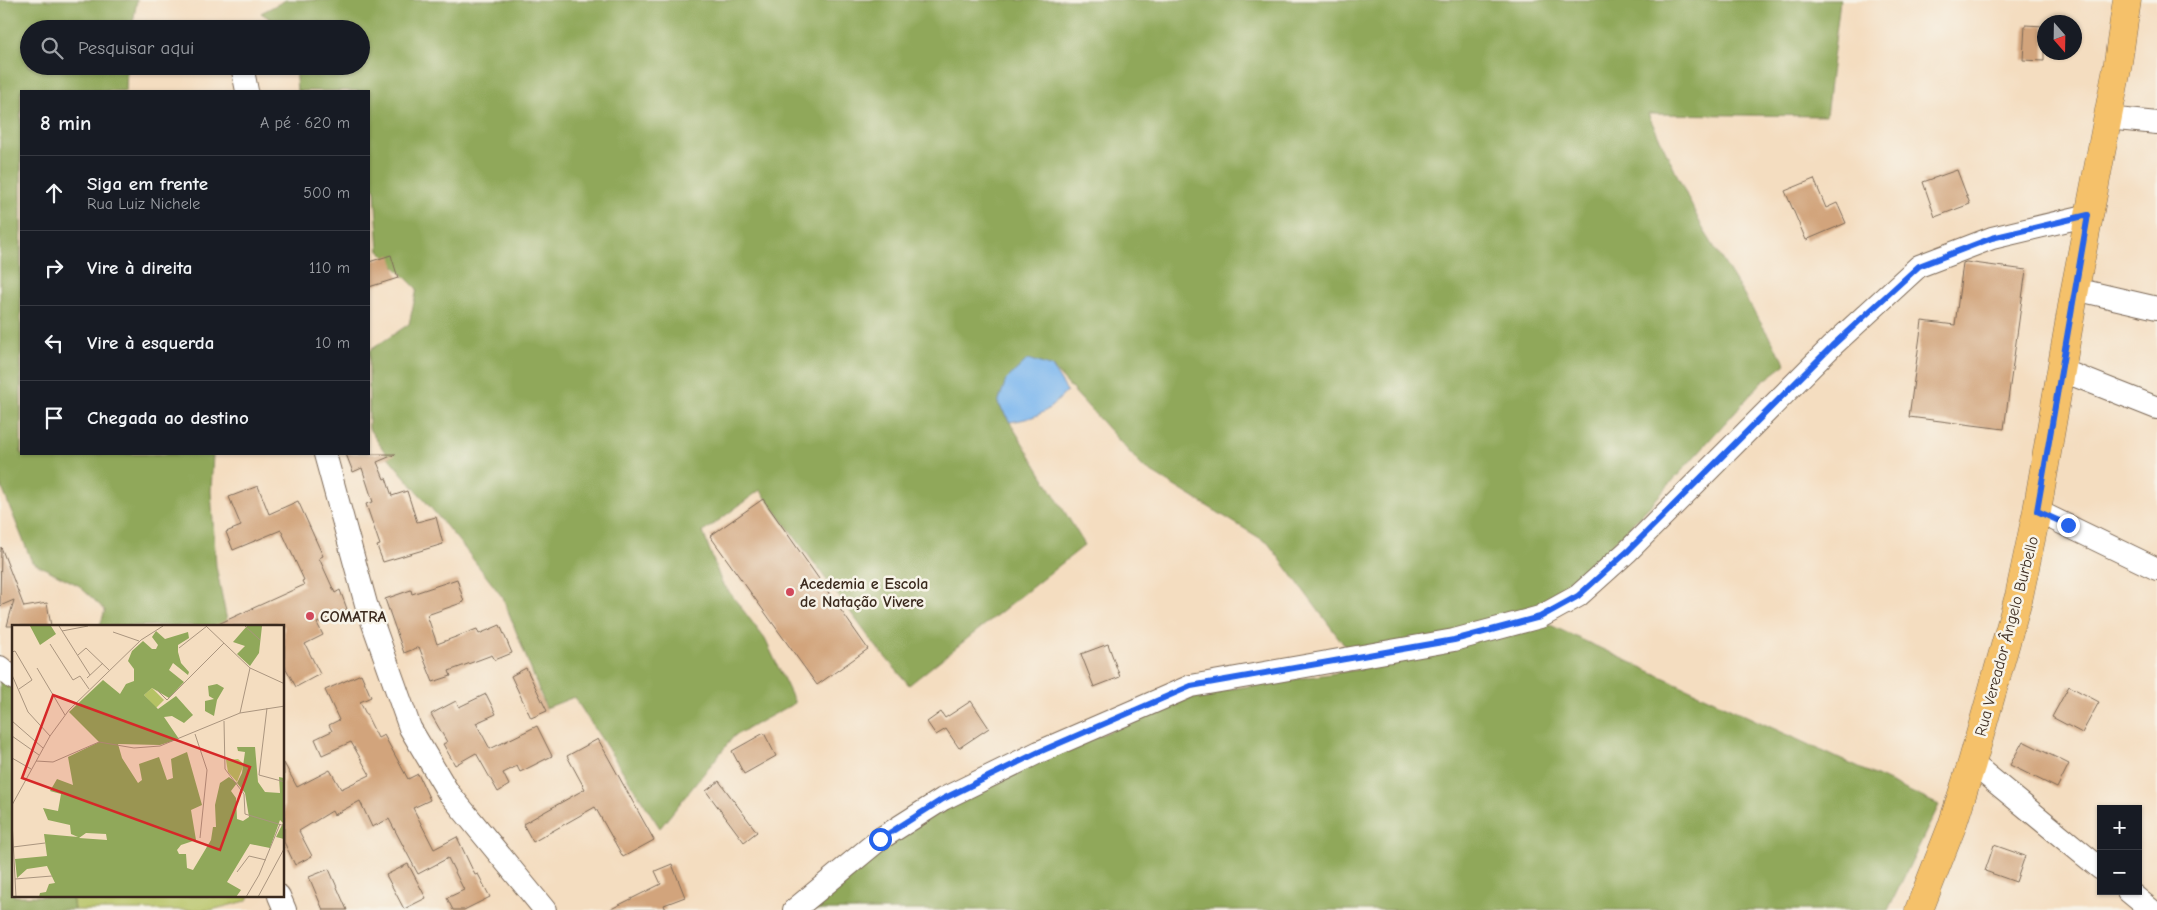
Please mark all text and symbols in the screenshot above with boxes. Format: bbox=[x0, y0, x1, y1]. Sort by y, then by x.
north arrow bbox=[2037, 15, 2082, 60]
search box bbox=[20, 20, 370, 75]
icon: search bbox=[38, 34, 66, 62]
text: Pesquisar aqui bbox=[78, 37, 194, 59]
text: 8 min bbox=[40, 111, 91, 135]
text: A pé · 620 m bbox=[260, 114, 350, 132]
text: Siga em frente bbox=[87, 173, 208, 195]
icon: ahead bbox=[40, 179, 68, 207]
text: 500 m bbox=[303, 184, 350, 202]
text: Rua Luiz Nichele bbox=[87, 195, 200, 213]
icon: right bbox=[40, 254, 68, 282]
text: Vire à direita bbox=[87, 257, 192, 279]
text: 110 m bbox=[309, 259, 350, 277]
icon: left bbox=[40, 329, 68, 357]
text: Vire à esquerda bbox=[87, 332, 214, 354]
text: 10 m bbox=[315, 334, 350, 352]
icon: arrive bbox=[40, 404, 68, 432]
text: Chegada ao destino bbox=[87, 407, 249, 429]
route end bbox=[2057, 514, 2080, 537]
street label: Rua Vereador Ângelo Burbello bbox=[1971, 534, 2042, 738]
place label: Acedemia e Escola de Natação Vivere bbox=[800, 575, 928, 611]
marker: Acedemia e Escola de Natação Vivere bbox=[784, 586, 796, 598]
place label: COMATRA bbox=[320, 608, 386, 626]
marker: COMATRA bbox=[304, 610, 316, 622]
inset map bbox=[12, 625, 285, 898]
map controls bbox=[2097, 805, 2142, 895]
button: + bbox=[2097, 805, 2142, 850]
route start bbox=[869, 828, 892, 851]
button: − bbox=[2097, 850, 2142, 895]

